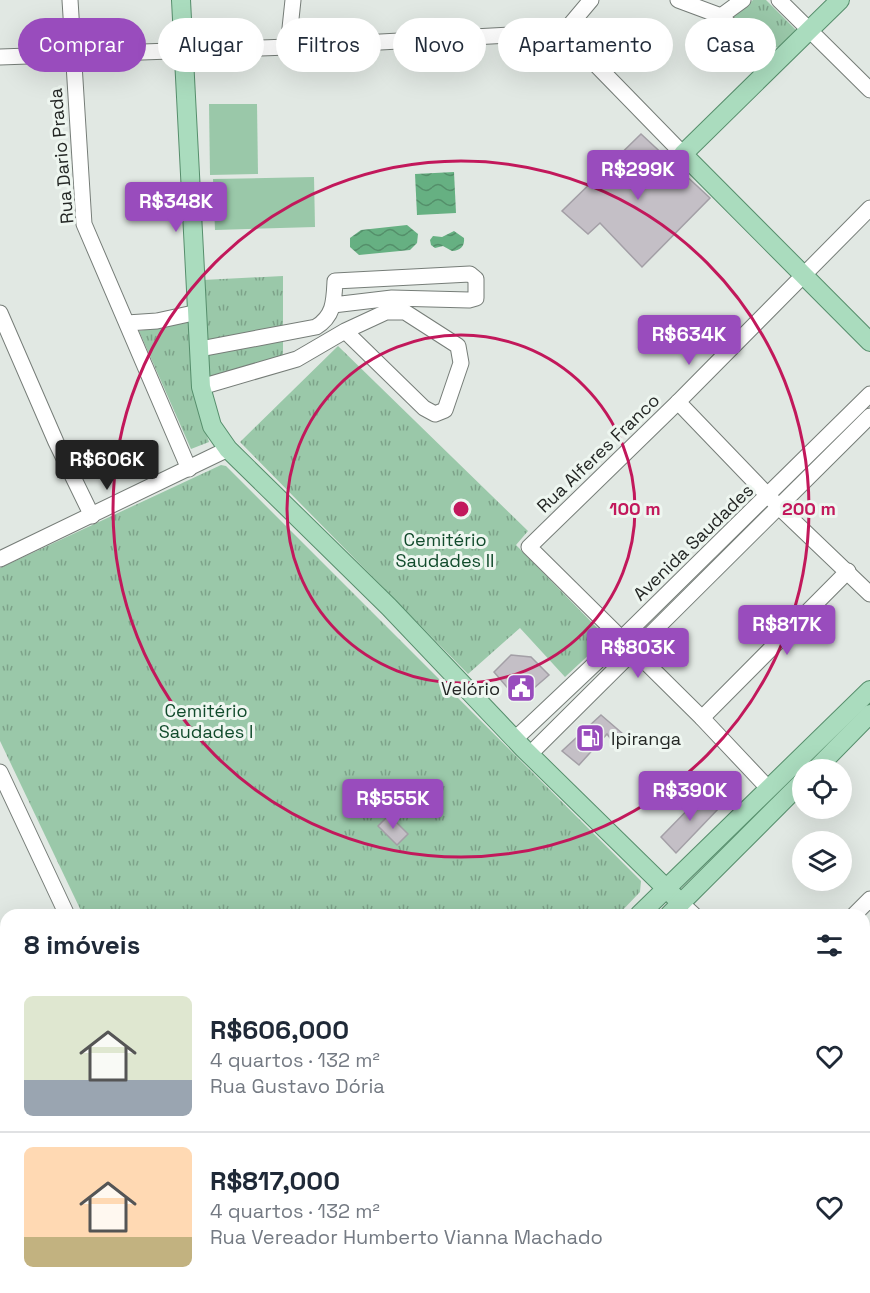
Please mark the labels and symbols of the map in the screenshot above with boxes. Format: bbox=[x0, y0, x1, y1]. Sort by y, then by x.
street label: Rua Dario Prada bbox=[44, 87, 78, 225]
pin: R$299K bbox=[589, 150, 687, 201]
pin: R$348K bbox=[127, 182, 225, 233]
pin: R$634K bbox=[640, 315, 738, 366]
street label: Rua Alferes Franco bbox=[532, 389, 664, 517]
pin: R$606K bbox=[58, 440, 156, 491]
street label: Avenida Saudades bbox=[628, 479, 758, 605]
text: 100 m bbox=[609, 497, 661, 520]
text: 200 m bbox=[782, 497, 836, 520]
centre of rings bbox=[451, 499, 471, 519]
park label: Cemitério Saudades II bbox=[395, 528, 495, 572]
pin: R$817K bbox=[738, 605, 836, 656]
pin: R$803K bbox=[589, 628, 687, 679]
public building icon: Velório bbox=[505, 672, 537, 704]
place label: Velório bbox=[441, 677, 500, 700]
park label: Cemitério Saudades I bbox=[159, 699, 253, 743]
fuel station icon: Ipiranga bbox=[574, 722, 606, 754]
place label: Ipiranga bbox=[611, 727, 681, 750]
pin: R$390K bbox=[641, 771, 739, 822]
pin: R$555K bbox=[344, 779, 442, 830]

